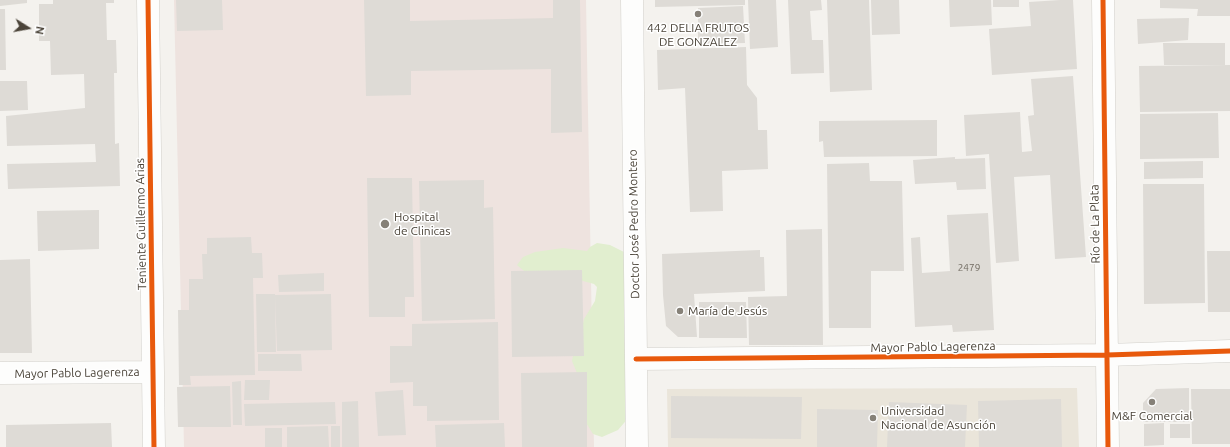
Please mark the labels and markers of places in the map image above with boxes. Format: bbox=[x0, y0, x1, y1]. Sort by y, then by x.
marker: 442 DELIA FRUTOS DE GONZALEZ bbox=[693, 9, 703, 19]
place label: 442 DELIA FRUTOS DE GONZALEZ bbox=[647, 21, 749, 49]
place label: Hospital de Clinicas bbox=[394, 210, 450, 238]
marker: Hospital de Clinicas bbox=[379, 218, 391, 230]
place label: María de Jesús bbox=[688, 304, 767, 318]
marker: María de Jesús bbox=[675, 306, 685, 316]
marker: M&F Comercial bbox=[1147, 397, 1157, 407]
place label: Universidad Nacional de Asunción bbox=[881, 404, 996, 432]
place label: M&F Comercial bbox=[1111, 409, 1193, 423]
marker: Universidad Nacional de Asunción bbox=[868, 413, 878, 423]

